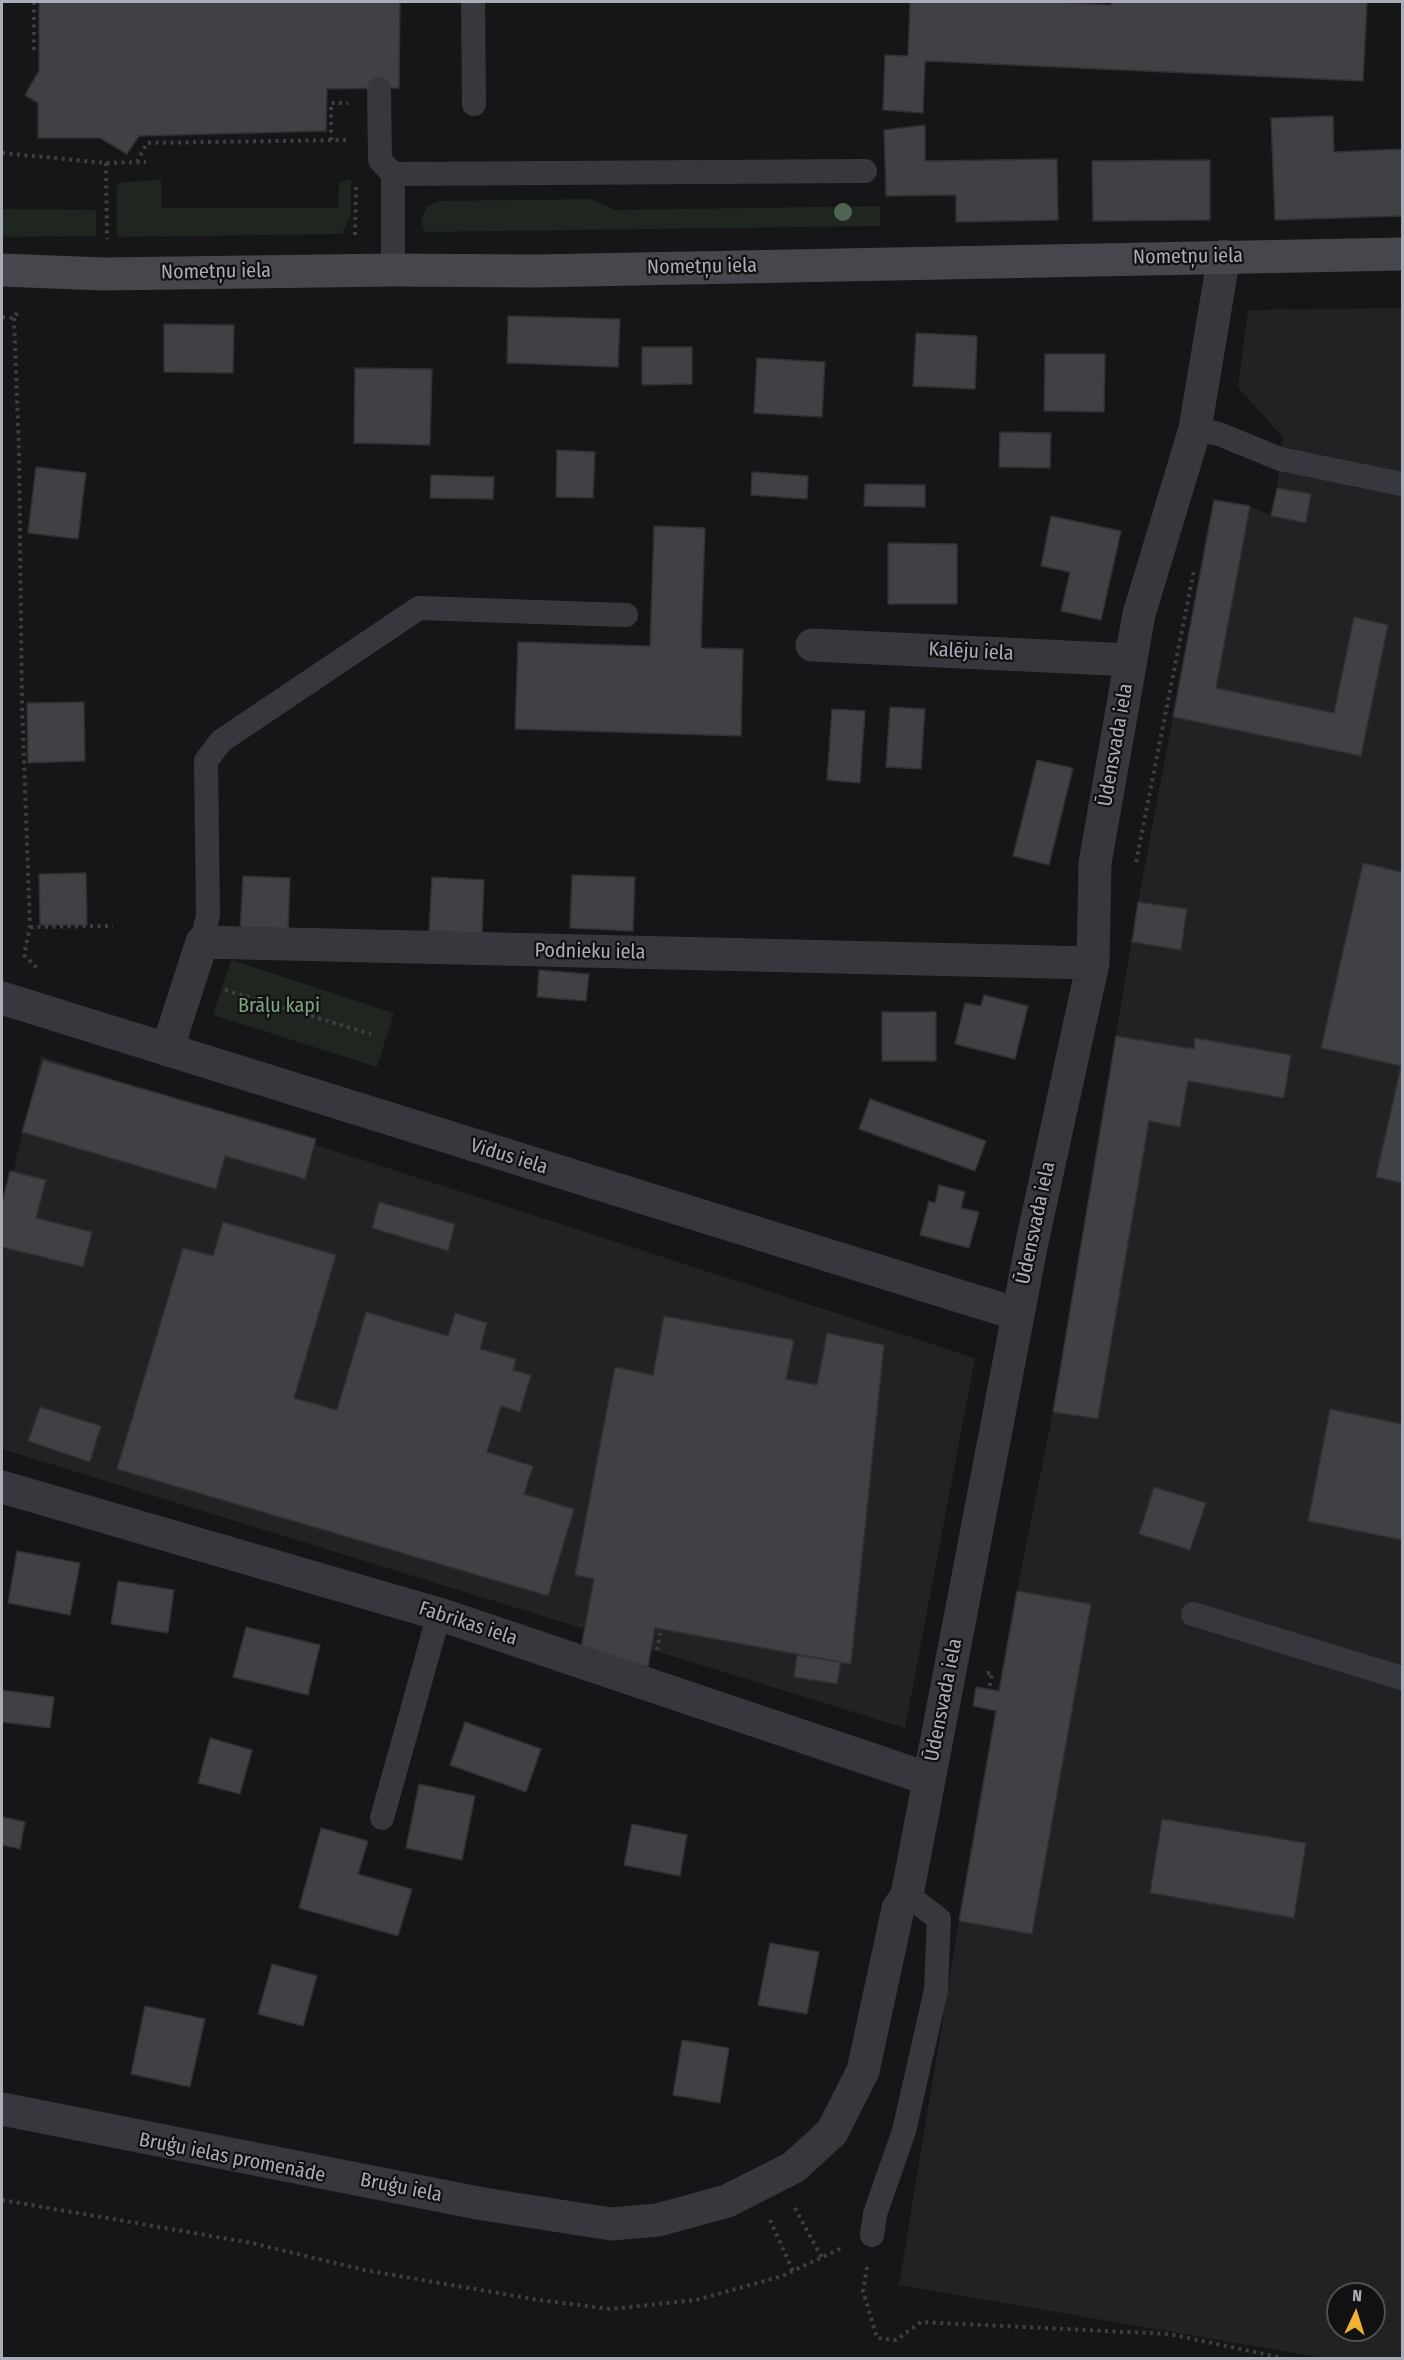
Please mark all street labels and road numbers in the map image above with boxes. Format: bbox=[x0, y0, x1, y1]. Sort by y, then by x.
street label: Nometņu iela bbox=[1133, 244, 1243, 270]
street label: Nometņu iela bbox=[647, 254, 757, 280]
street label: Nometņu iela bbox=[161, 259, 271, 285]
street label: Kalēju iela bbox=[928, 638, 1014, 666]
street label: Ūdensvada iela bbox=[1093, 682, 1139, 808]
street label: Podnieku iela bbox=[534, 939, 646, 965]
street label: Vidus iela bbox=[467, 1134, 551, 1180]
street label: Ūdensvada iela bbox=[1011, 1160, 1061, 1286]
street label: Fabrikas iela bbox=[416, 1597, 520, 1651]
street label: Ūdensvada iela bbox=[920, 1637, 968, 1763]
street label: Bruģu ielas promenāde bbox=[137, 2128, 327, 2188]
street label: Bruģu iela bbox=[358, 2168, 444, 2208]

